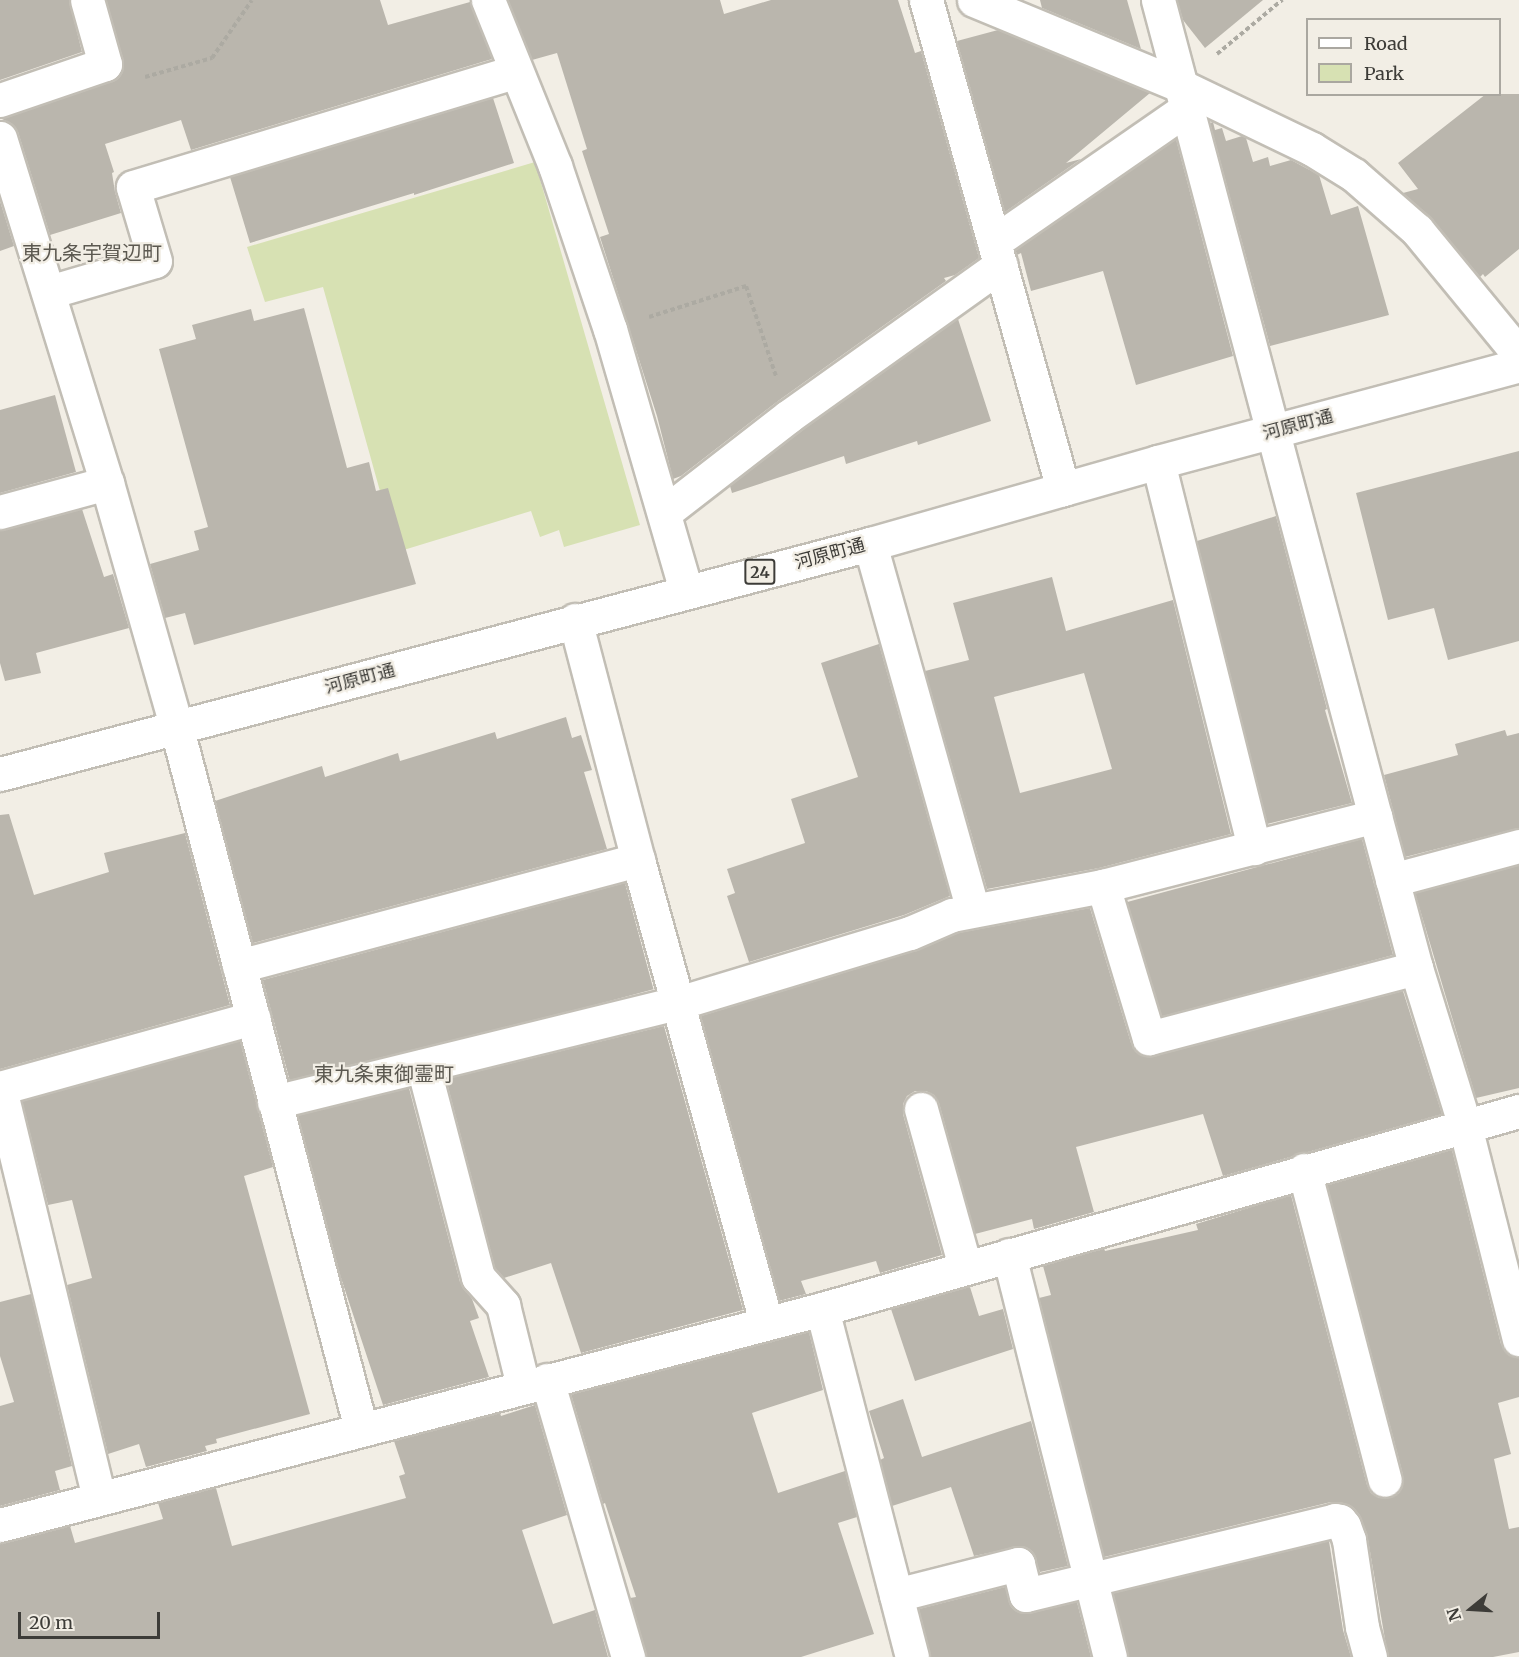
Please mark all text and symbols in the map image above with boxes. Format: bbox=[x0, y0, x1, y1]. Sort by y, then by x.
legend bbox=[1306, 18, 1501, 96]
text: Road bbox=[1364, 32, 1408, 55]
text: Park bbox=[1364, 62, 1404, 85]
district label: 東九条宇賀辺町 bbox=[22, 240, 162, 264]
street label: 河原町通 bbox=[1260, 405, 1336, 445]
street label: 河原町通 bbox=[792, 534, 868, 574]
road number: 24 bbox=[744, 559, 777, 585]
street label: 河原町通 bbox=[322, 659, 398, 699]
district label: 東九条東御霊町 bbox=[314, 1061, 454, 1085]
north arrow bbox=[1441, 1579, 1501, 1639]
scale bar bbox=[21, 1600, 164, 1638]
text: N bbox=[1442, 1605, 1465, 1624]
text: 20 m bbox=[29, 1611, 73, 1634]

